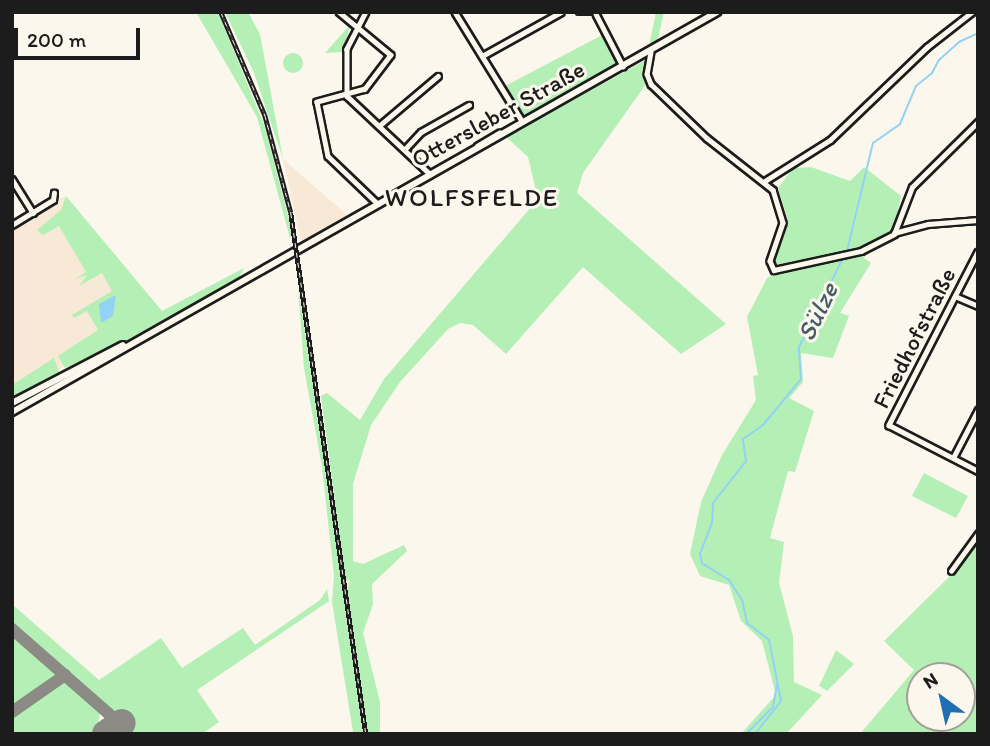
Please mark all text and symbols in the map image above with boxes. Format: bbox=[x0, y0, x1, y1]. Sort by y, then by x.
scale bar bbox=[18, 14, 144, 58]
text: 200 m bbox=[27, 27, 86, 52]
street label: Ottersleber Straße bbox=[407, 55, 589, 173]
district label: WOLFSFELDE bbox=[386, 182, 558, 214]
street label: Friedhofstraße bbox=[866, 263, 962, 413]
water label: Sülze bbox=[791, 278, 845, 346]
north arrow bbox=[906, 662, 976, 732]
text: N bbox=[919, 668, 942, 694]

